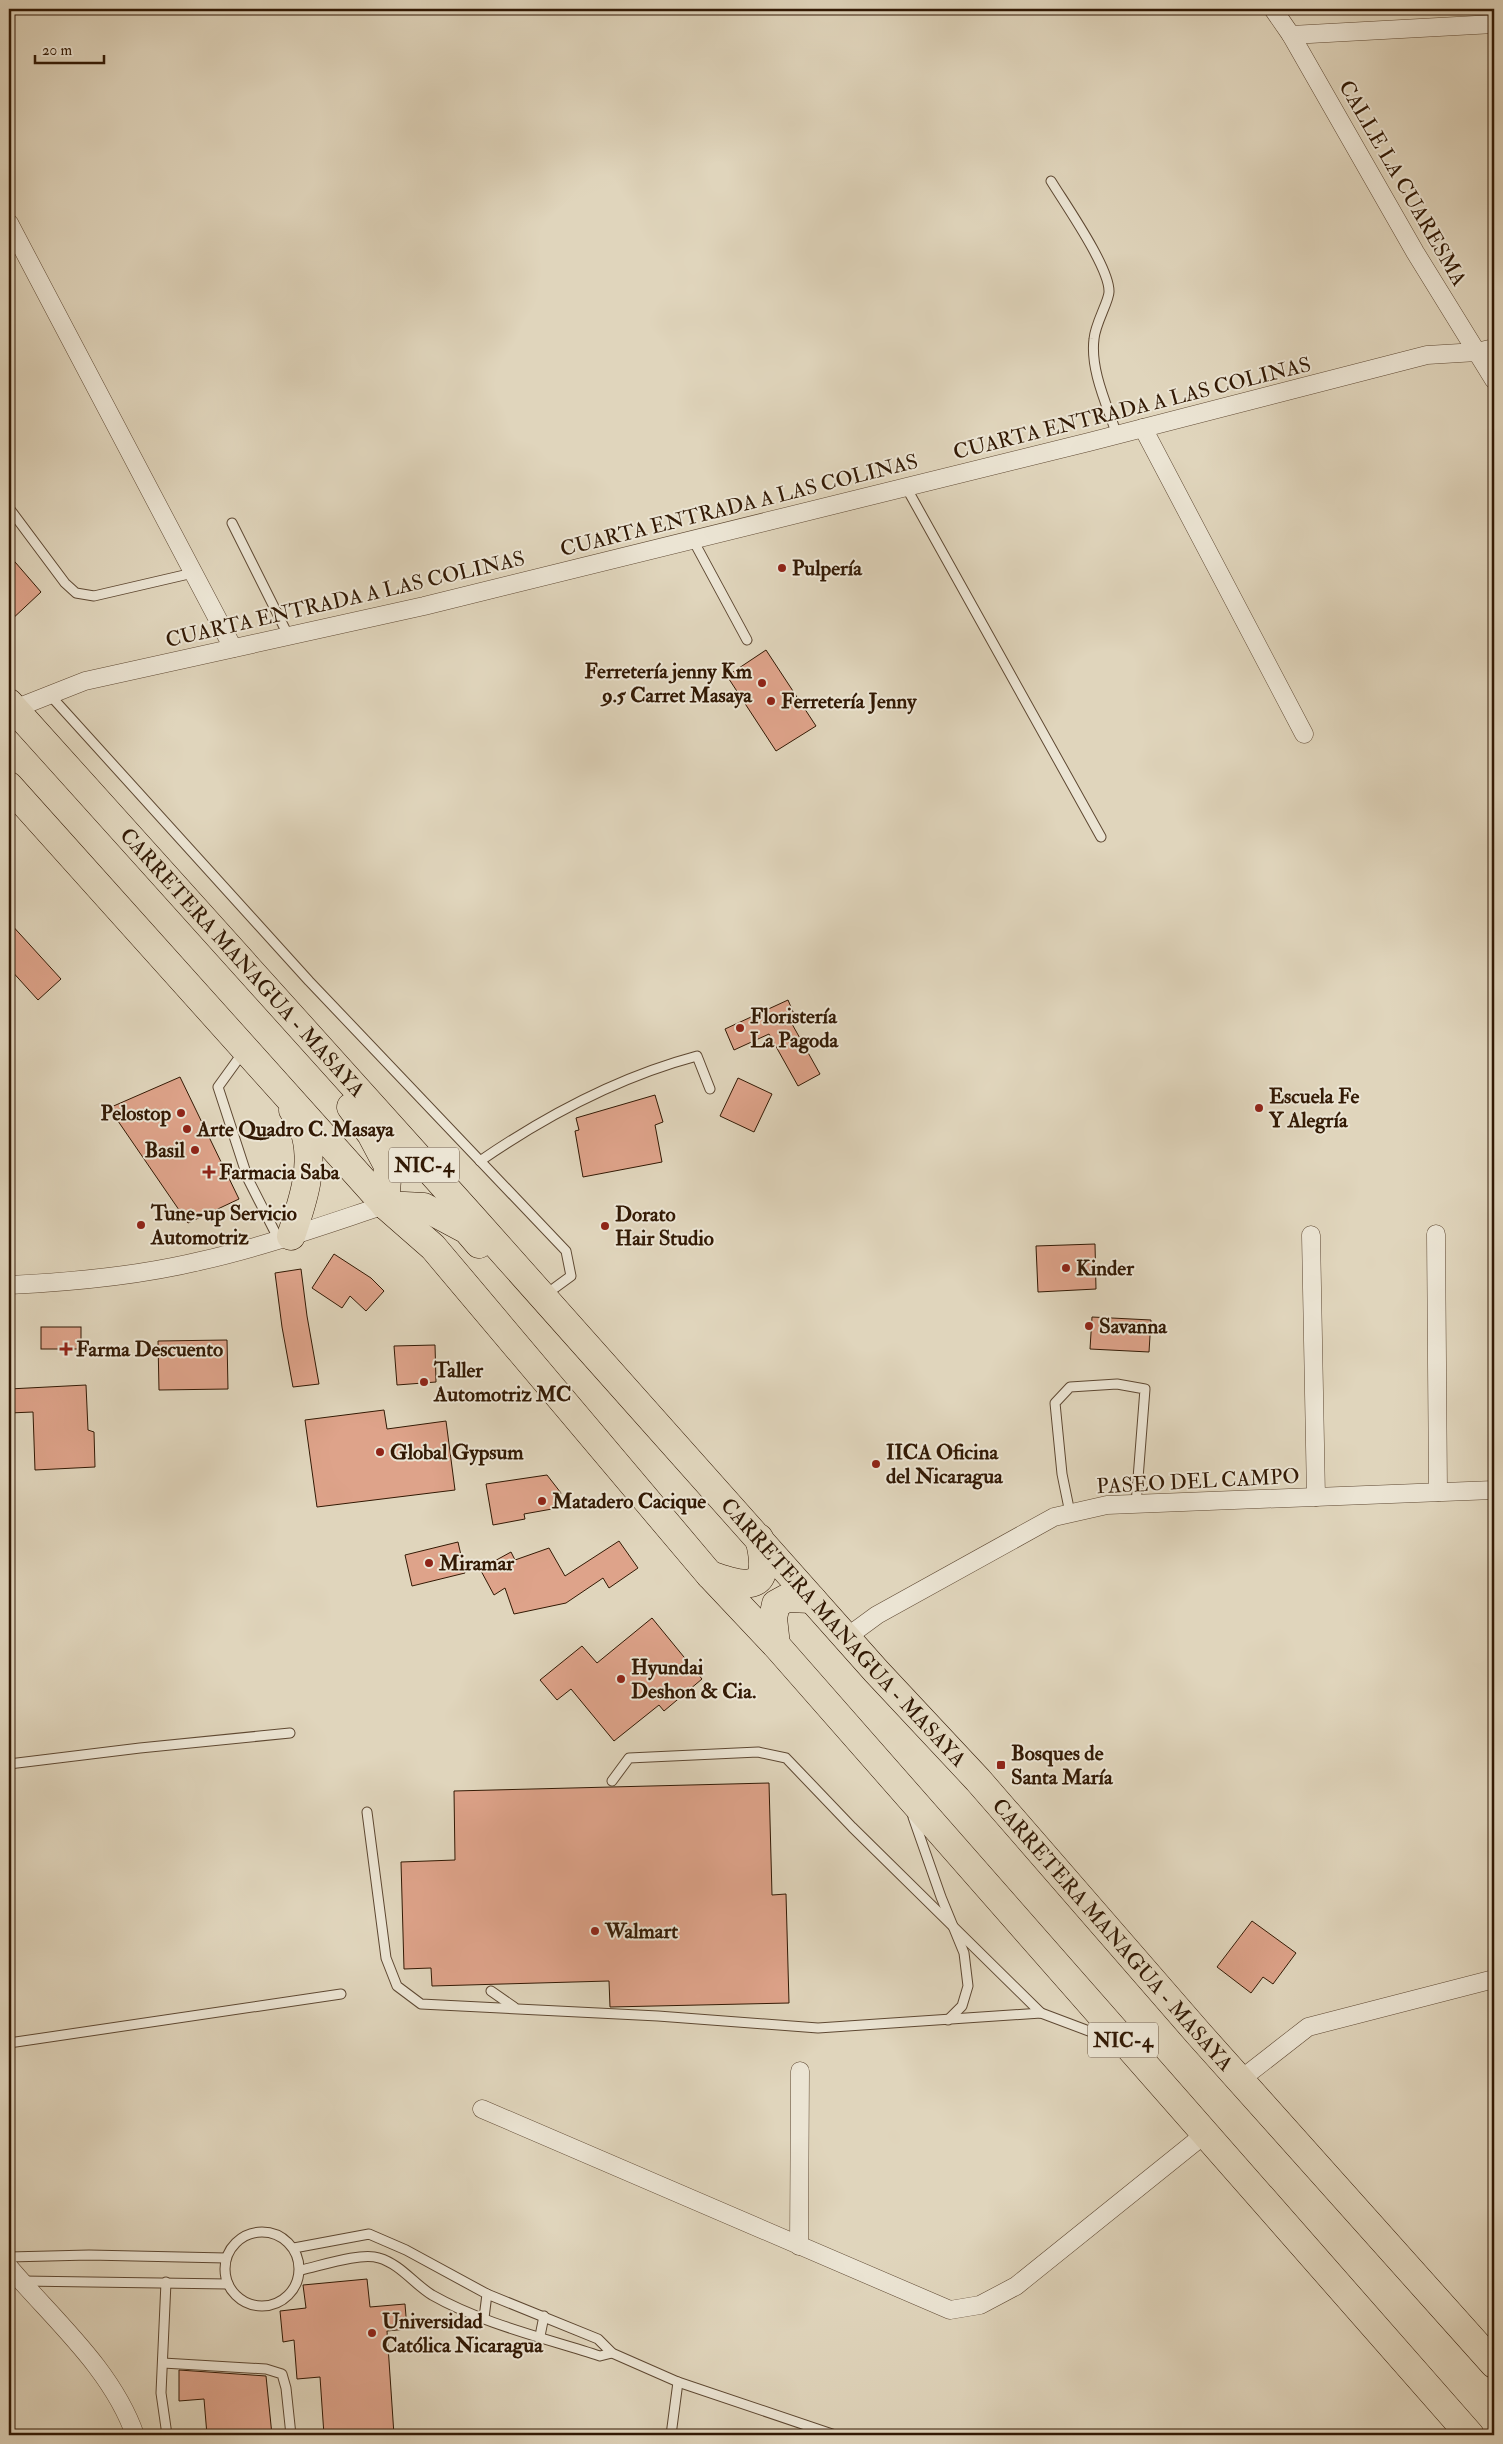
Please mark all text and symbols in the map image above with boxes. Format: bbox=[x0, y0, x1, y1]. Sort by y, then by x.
scale bar bbox=[35, 32, 104, 64]
text: 20 m bbox=[42, 41, 72, 60]
street label: CALLE LA CUARESMA bbox=[1333, 75, 1473, 291]
street label: CUARTA ENTRADA A LAS COLINAS bbox=[950, 351, 1314, 466]
street label: CUARTA ENTRADA A LAS COLINAS bbox=[557, 448, 921, 563]
street label: CUARTA ENTRADA A LAS COLINAS bbox=[163, 545, 527, 654]
place label: Pulpería bbox=[792, 555, 863, 582]
marker: Pulpería bbox=[776, 562, 788, 574]
place label: Ferretería jenny Km 9.5 Carret Masaya bbox=[584, 658, 753, 709]
marker: Ferretería jenny Km 9.5 Carret Masaya bbox=[756, 677, 768, 689]
place label: Ferretería Jenny bbox=[781, 688, 917, 715]
marker: Ferretería Jenny bbox=[765, 695, 777, 707]
street label: CARRETERA MANAGUA - MASAYA bbox=[114, 822, 371, 1103]
place label: Floristería La Pagoda bbox=[750, 1003, 839, 1054]
marker: Floristería La Pagoda bbox=[734, 1022, 746, 1034]
place label: Escuela Fe Y Alegría bbox=[1268, 1083, 1360, 1134]
place label: Pelostop bbox=[100, 1100, 171, 1127]
marker: Escuela Fe Y Alegría bbox=[1253, 1102, 1265, 1114]
marker: Pelostop bbox=[175, 1107, 187, 1119]
place label: Arte Quadro C. Masaya bbox=[196, 1116, 395, 1143]
marker: Arte Quadro C. Masaya bbox=[181, 1123, 193, 1135]
place label: Basil bbox=[144, 1137, 186, 1164]
marker: Basil bbox=[189, 1144, 201, 1156]
road number: NIC-4 bbox=[389, 1148, 459, 1182]
place label: Farmacia Saba bbox=[219, 1159, 341, 1186]
marker: Farmacia Saba bbox=[203, 1166, 215, 1178]
place label: Tune-up Servicio Automotriz bbox=[150, 1200, 297, 1251]
place label: Dorato Hair Studio bbox=[615, 1201, 714, 1252]
marker: Tune-up Servicio Automotriz bbox=[135, 1219, 147, 1231]
marker: Dorato Hair Studio bbox=[599, 1220, 611, 1232]
place label: Kinder bbox=[1076, 1255, 1135, 1282]
marker: Kinder bbox=[1060, 1262, 1072, 1274]
place label: Savanna bbox=[1099, 1313, 1168, 1340]
marker: Savanna bbox=[1083, 1320, 1095, 1332]
place label: Farma Descuento bbox=[76, 1336, 223, 1363]
marker: Farma Descuento bbox=[60, 1343, 72, 1355]
place label: Taller Automotriz MC bbox=[433, 1357, 572, 1408]
marker: Taller Automotriz MC bbox=[418, 1376, 430, 1388]
place label: Global Gypsum bbox=[390, 1439, 524, 1466]
place label: IICA Oficina del Nicaragua bbox=[886, 1439, 1004, 1490]
marker: Global Gypsum bbox=[374, 1446, 386, 1458]
marker: IICA Oficina del Nicaragua bbox=[870, 1458, 882, 1470]
street label: PASEO DEL CAMPO bbox=[1096, 1463, 1300, 1500]
place label: Matadero Cacique bbox=[551, 1488, 706, 1515]
street label: CARRETERA MANAGUA - MASAYA bbox=[714, 1493, 972, 1773]
marker: Matadero Cacique bbox=[536, 1495, 548, 1507]
place label: Miramar bbox=[438, 1550, 515, 1577]
marker: Miramar bbox=[423, 1557, 435, 1569]
place label: Hyundai Deshon & Cia. bbox=[631, 1654, 756, 1705]
marker: Hyundai Deshon & Cia. bbox=[615, 1673, 627, 1685]
place label: Bosques de Santa María bbox=[1011, 1740, 1114, 1791]
marker: Bosques de Santa María bbox=[995, 1759, 1007, 1771]
street label: CARRETERA MANAGUA - MASAYA bbox=[986, 1793, 1239, 2077]
place label: Walmart bbox=[604, 1918, 678, 1945]
marker: Walmart bbox=[589, 1925, 601, 1937]
road number: NIC-4 bbox=[1088, 2022, 1158, 2058]
place label: Universidad Católica Nicaragua bbox=[382, 2308, 544, 2359]
marker: Universidad Católica Nicaragua bbox=[366, 2327, 378, 2339]

